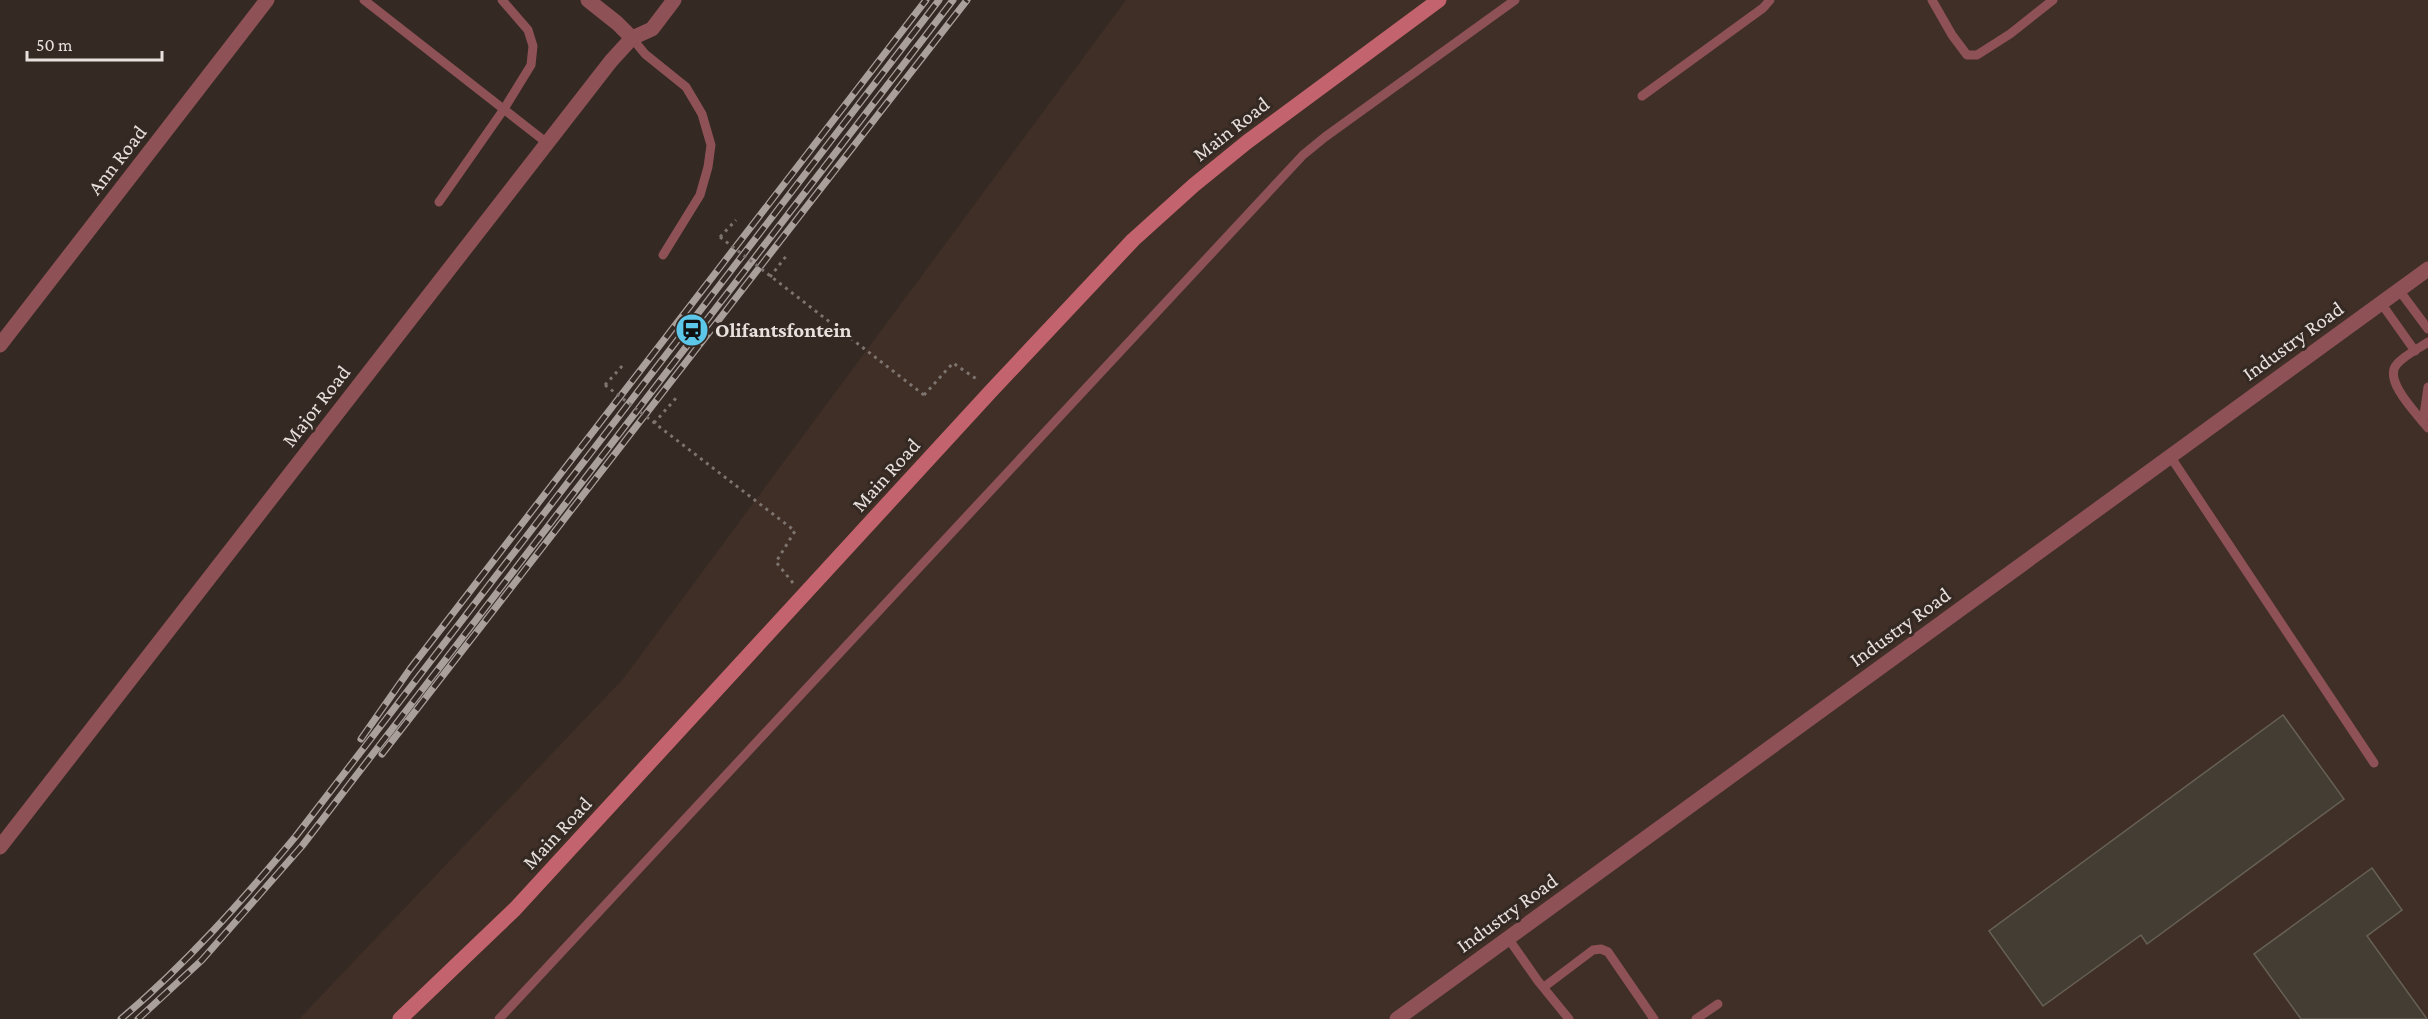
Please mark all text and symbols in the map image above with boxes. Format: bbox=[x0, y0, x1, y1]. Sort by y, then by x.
scale bar bbox=[27, 24, 162, 62]
text: 50 m bbox=[36, 35, 73, 55]
street label: Main Road bbox=[1188, 92, 1274, 166]
street label: Ann Road bbox=[83, 121, 151, 199]
street label: Industry Road bbox=[2238, 296, 2348, 386]
station icon: Olifantsfontein bbox=[674, 312, 710, 348]
place label: Olifantsfontein bbox=[715, 318, 852, 342]
street label: Major Road bbox=[277, 361, 355, 451]
street label: Main Road bbox=[847, 433, 925, 517]
street label: Industry Road bbox=[1845, 582, 1955, 672]
street label: Main Road bbox=[517, 792, 597, 874]
street label: Industry Road bbox=[1452, 868, 1562, 958]

